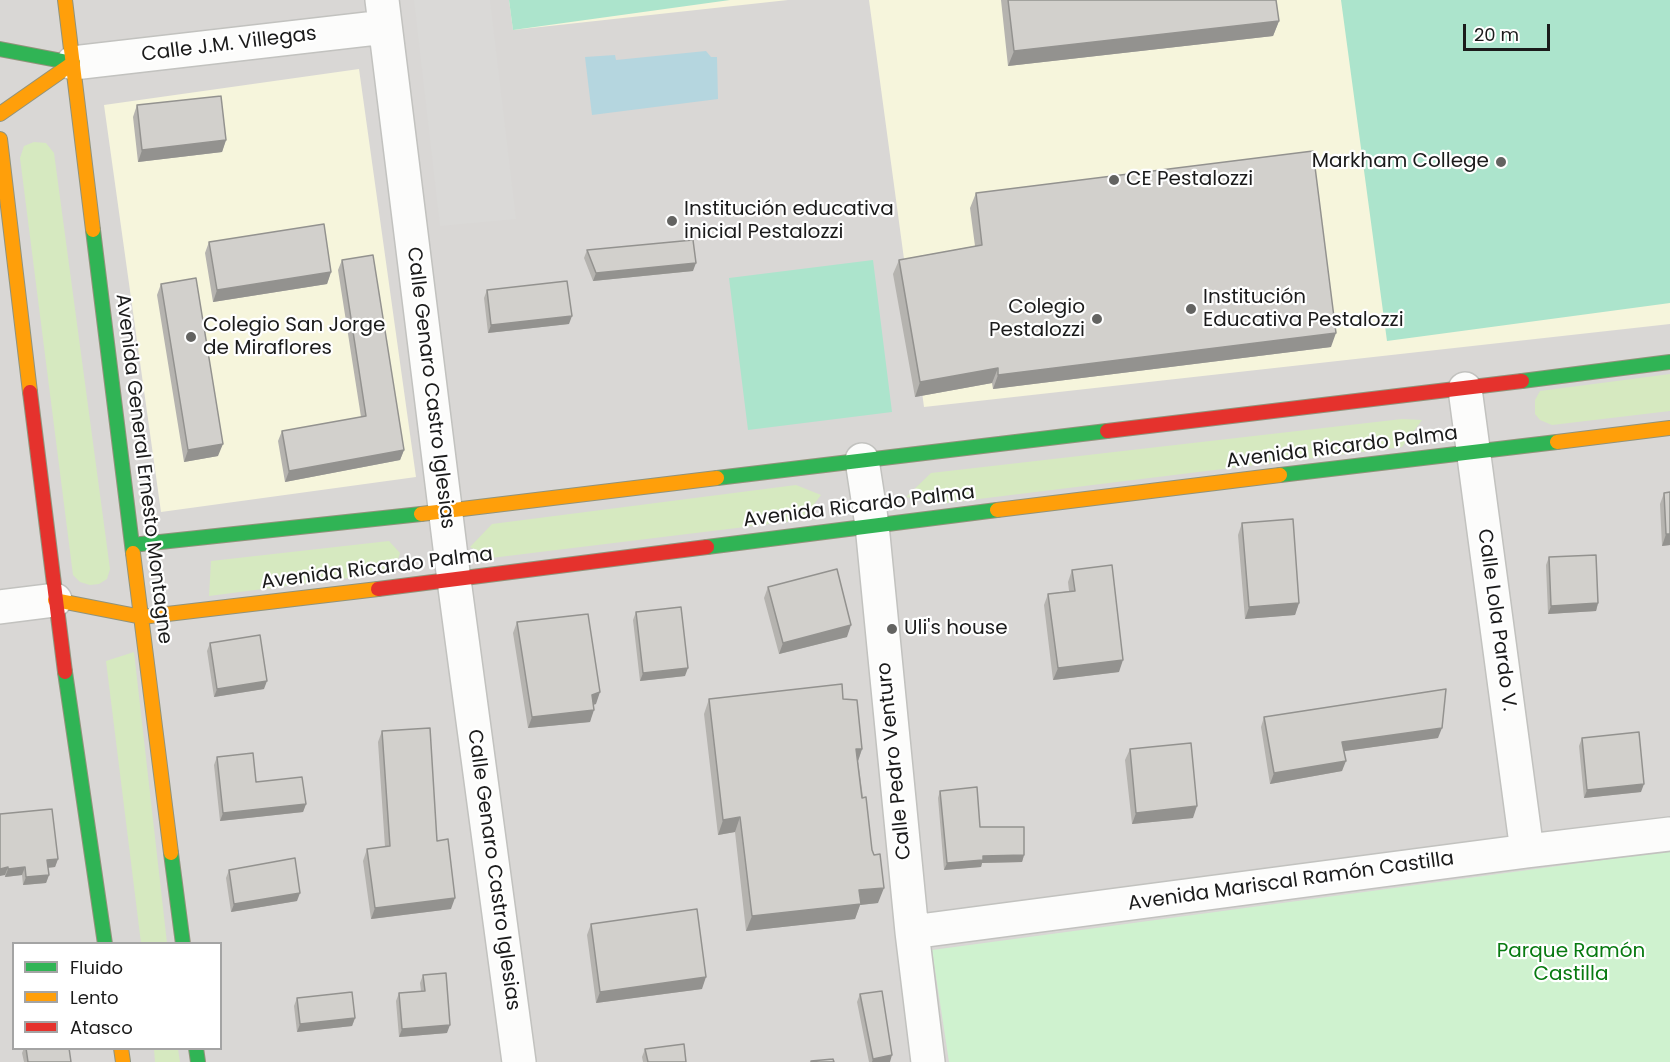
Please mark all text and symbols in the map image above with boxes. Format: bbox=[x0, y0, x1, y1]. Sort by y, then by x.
scale bar bbox=[1466, 12, 1553, 50]
street label: Calle J.M. Villegas bbox=[140, 22, 318, 68]
text: 20 m bbox=[1474, 22, 1519, 47]
place label: Markham College bbox=[1312, 150, 1489, 174]
marker: Markham College bbox=[1494, 155, 1508, 169]
place label: CE Pestalozzi bbox=[1126, 168, 1253, 192]
marker: CE Pestalozzi bbox=[1107, 173, 1121, 187]
place label: Institución educativa inicial Pestalozzi bbox=[684, 198, 894, 245]
marker: Institución educativa inicial Pestalozzi bbox=[665, 214, 679, 228]
street label: Calle Genaro Castro Iglesias bbox=[401, 246, 459, 530]
place label: Institución Educativa Pestalozzi bbox=[1203, 286, 1404, 333]
street label: Avenida General Ernesto Montagne bbox=[110, 292, 176, 646]
place label: Colegio Pestalozzi bbox=[989, 296, 1085, 343]
marker: Institución Educativa Pestalozzi bbox=[1184, 302, 1198, 316]
marker: Colegio Pestalozzi bbox=[1090, 312, 1104, 326]
place label: Colegio San Jorge de Miraflores bbox=[203, 314, 385, 361]
marker: Colegio San Jorge de Miraflores bbox=[184, 330, 198, 344]
street label: Avenida Ricardo Palma bbox=[1225, 422, 1459, 474]
street label: Avenida Ricardo Palma bbox=[742, 481, 976, 533]
street label: Calle Lola Pardo V. bbox=[1471, 527, 1521, 713]
street label: Avenida Ricardo Palma bbox=[260, 543, 494, 595]
place label: Uli's house bbox=[904, 617, 1008, 641]
marker: Uli's house bbox=[885, 622, 899, 636]
street label: Calle Pedro Venturo bbox=[873, 661, 917, 861]
street label: Calle Genaro Castro Iglesias bbox=[461, 728, 525, 1012]
street label: Avenida Mariscal Ramón Castilla bbox=[1127, 847, 1455, 917]
park label: Parque Ramón Castilla bbox=[1497, 940, 1645, 987]
legend bbox=[12, 942, 222, 1050]
text: Fluido bbox=[70, 955, 123, 980]
text: Lento bbox=[70, 985, 119, 1010]
text: Atasco bbox=[70, 1015, 133, 1040]

